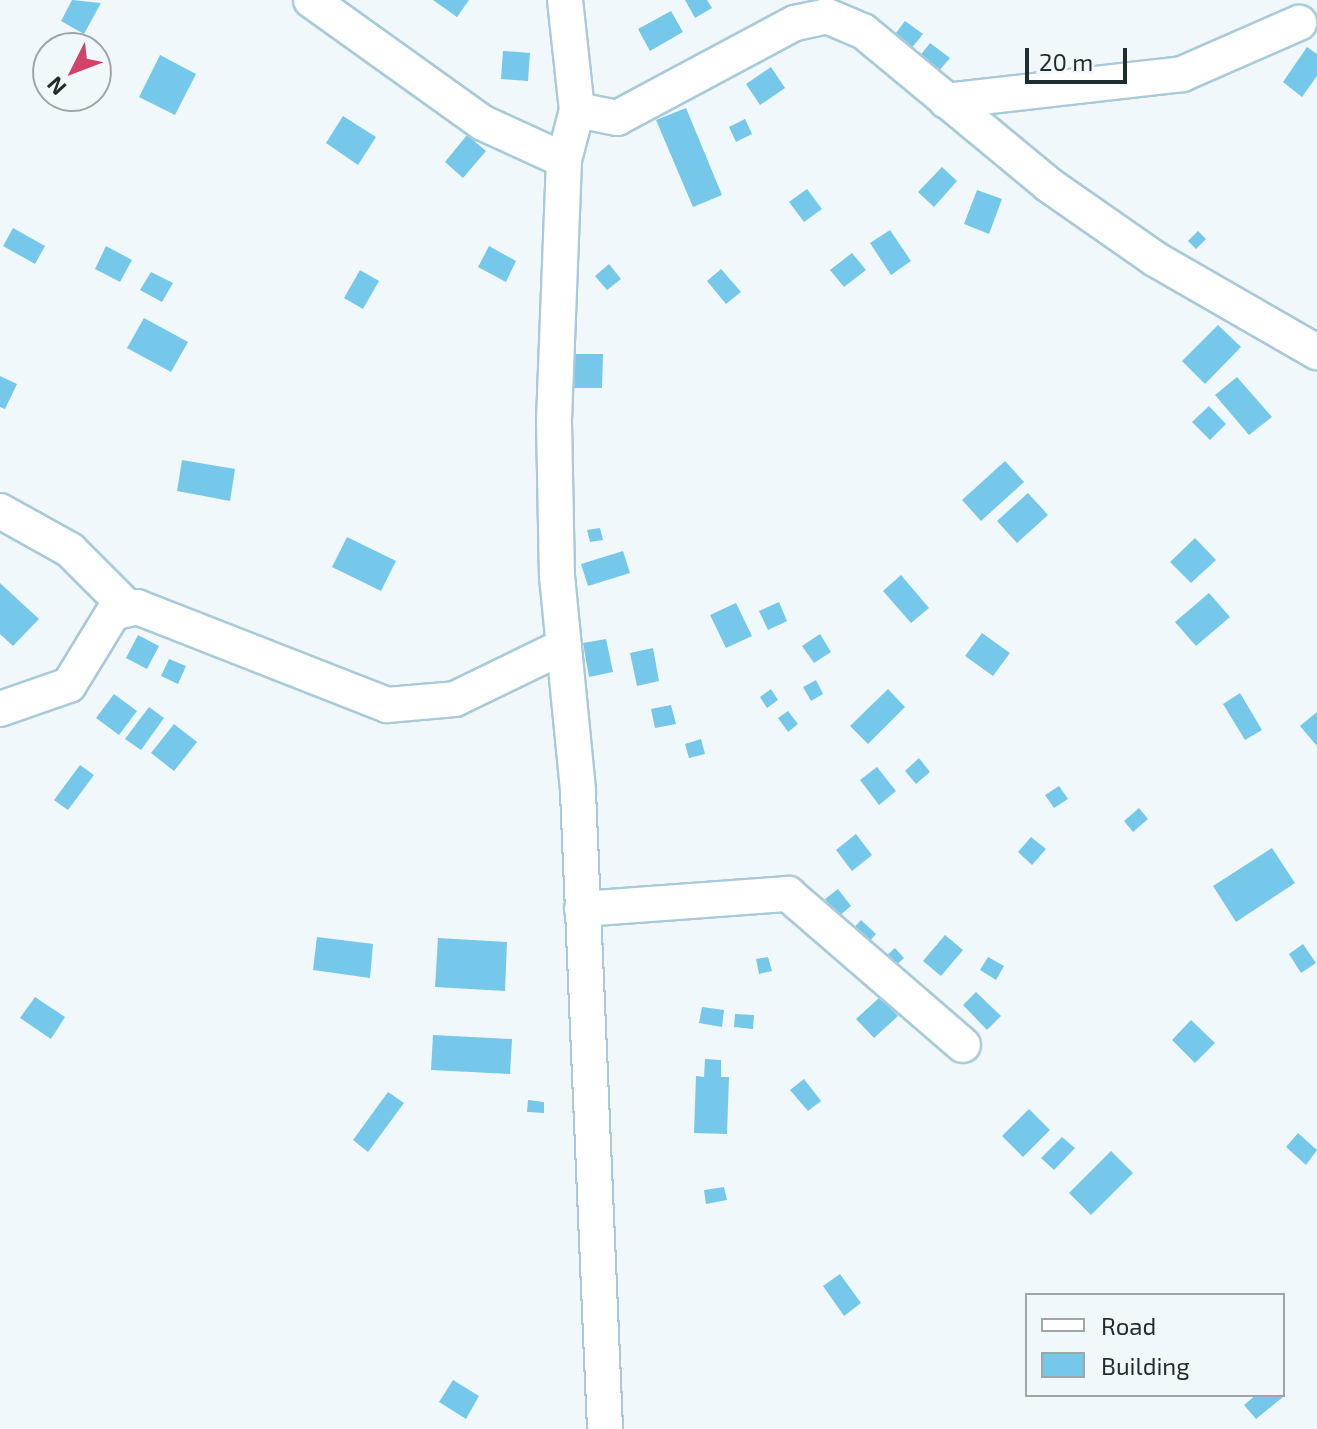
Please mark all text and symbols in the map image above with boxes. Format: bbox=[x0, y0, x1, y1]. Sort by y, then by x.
north arrow bbox=[32, 32, 112, 112]
scale bar bbox=[1029, 32, 1131, 82]
text: 20 m bbox=[1039, 47, 1093, 76]
text: N bbox=[41, 72, 71, 101]
legend bbox=[1025, 1293, 1285, 1397]
text: Road bbox=[1101, 1311, 1156, 1340]
text: Building bbox=[1101, 1351, 1190, 1380]

